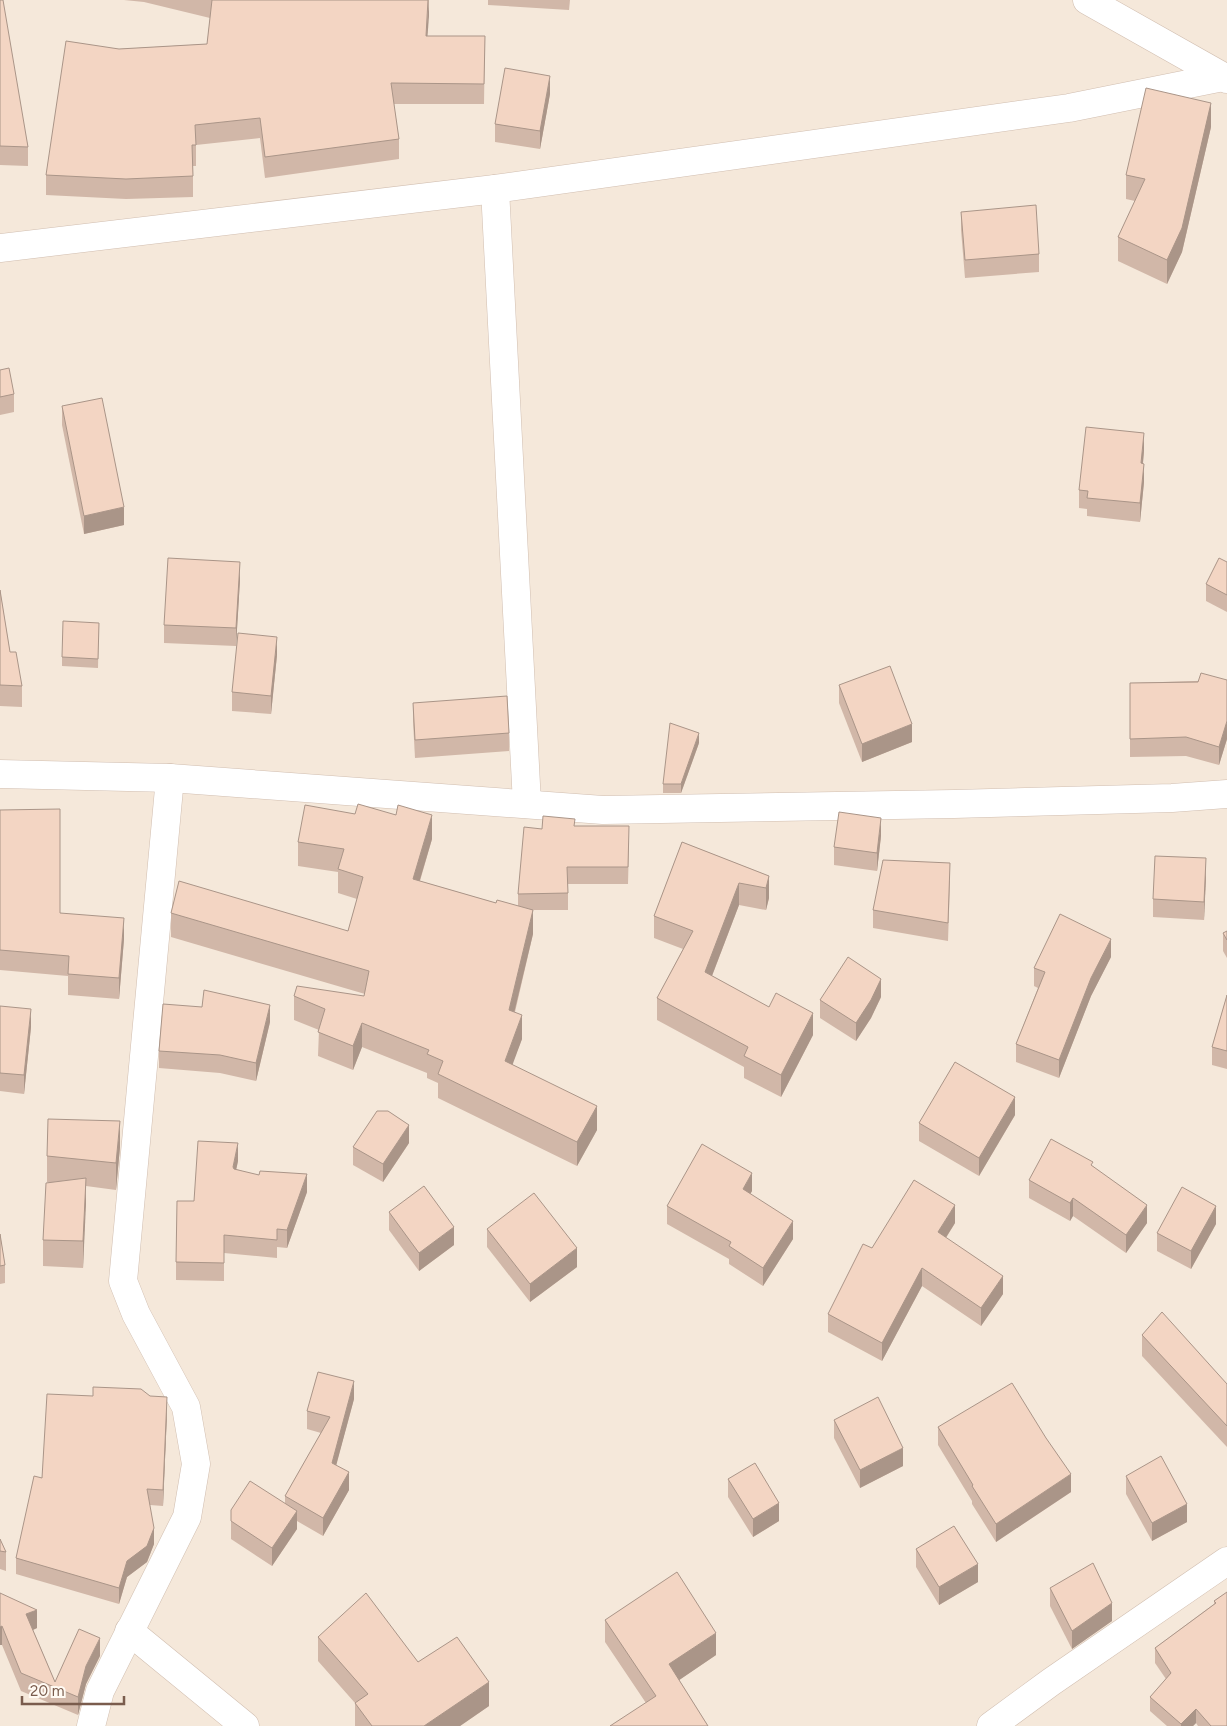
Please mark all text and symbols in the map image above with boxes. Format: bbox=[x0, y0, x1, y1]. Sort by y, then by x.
scale bar bbox=[22, 1674, 125, 1706]
text: 20 m bbox=[30, 1682, 64, 1700]

